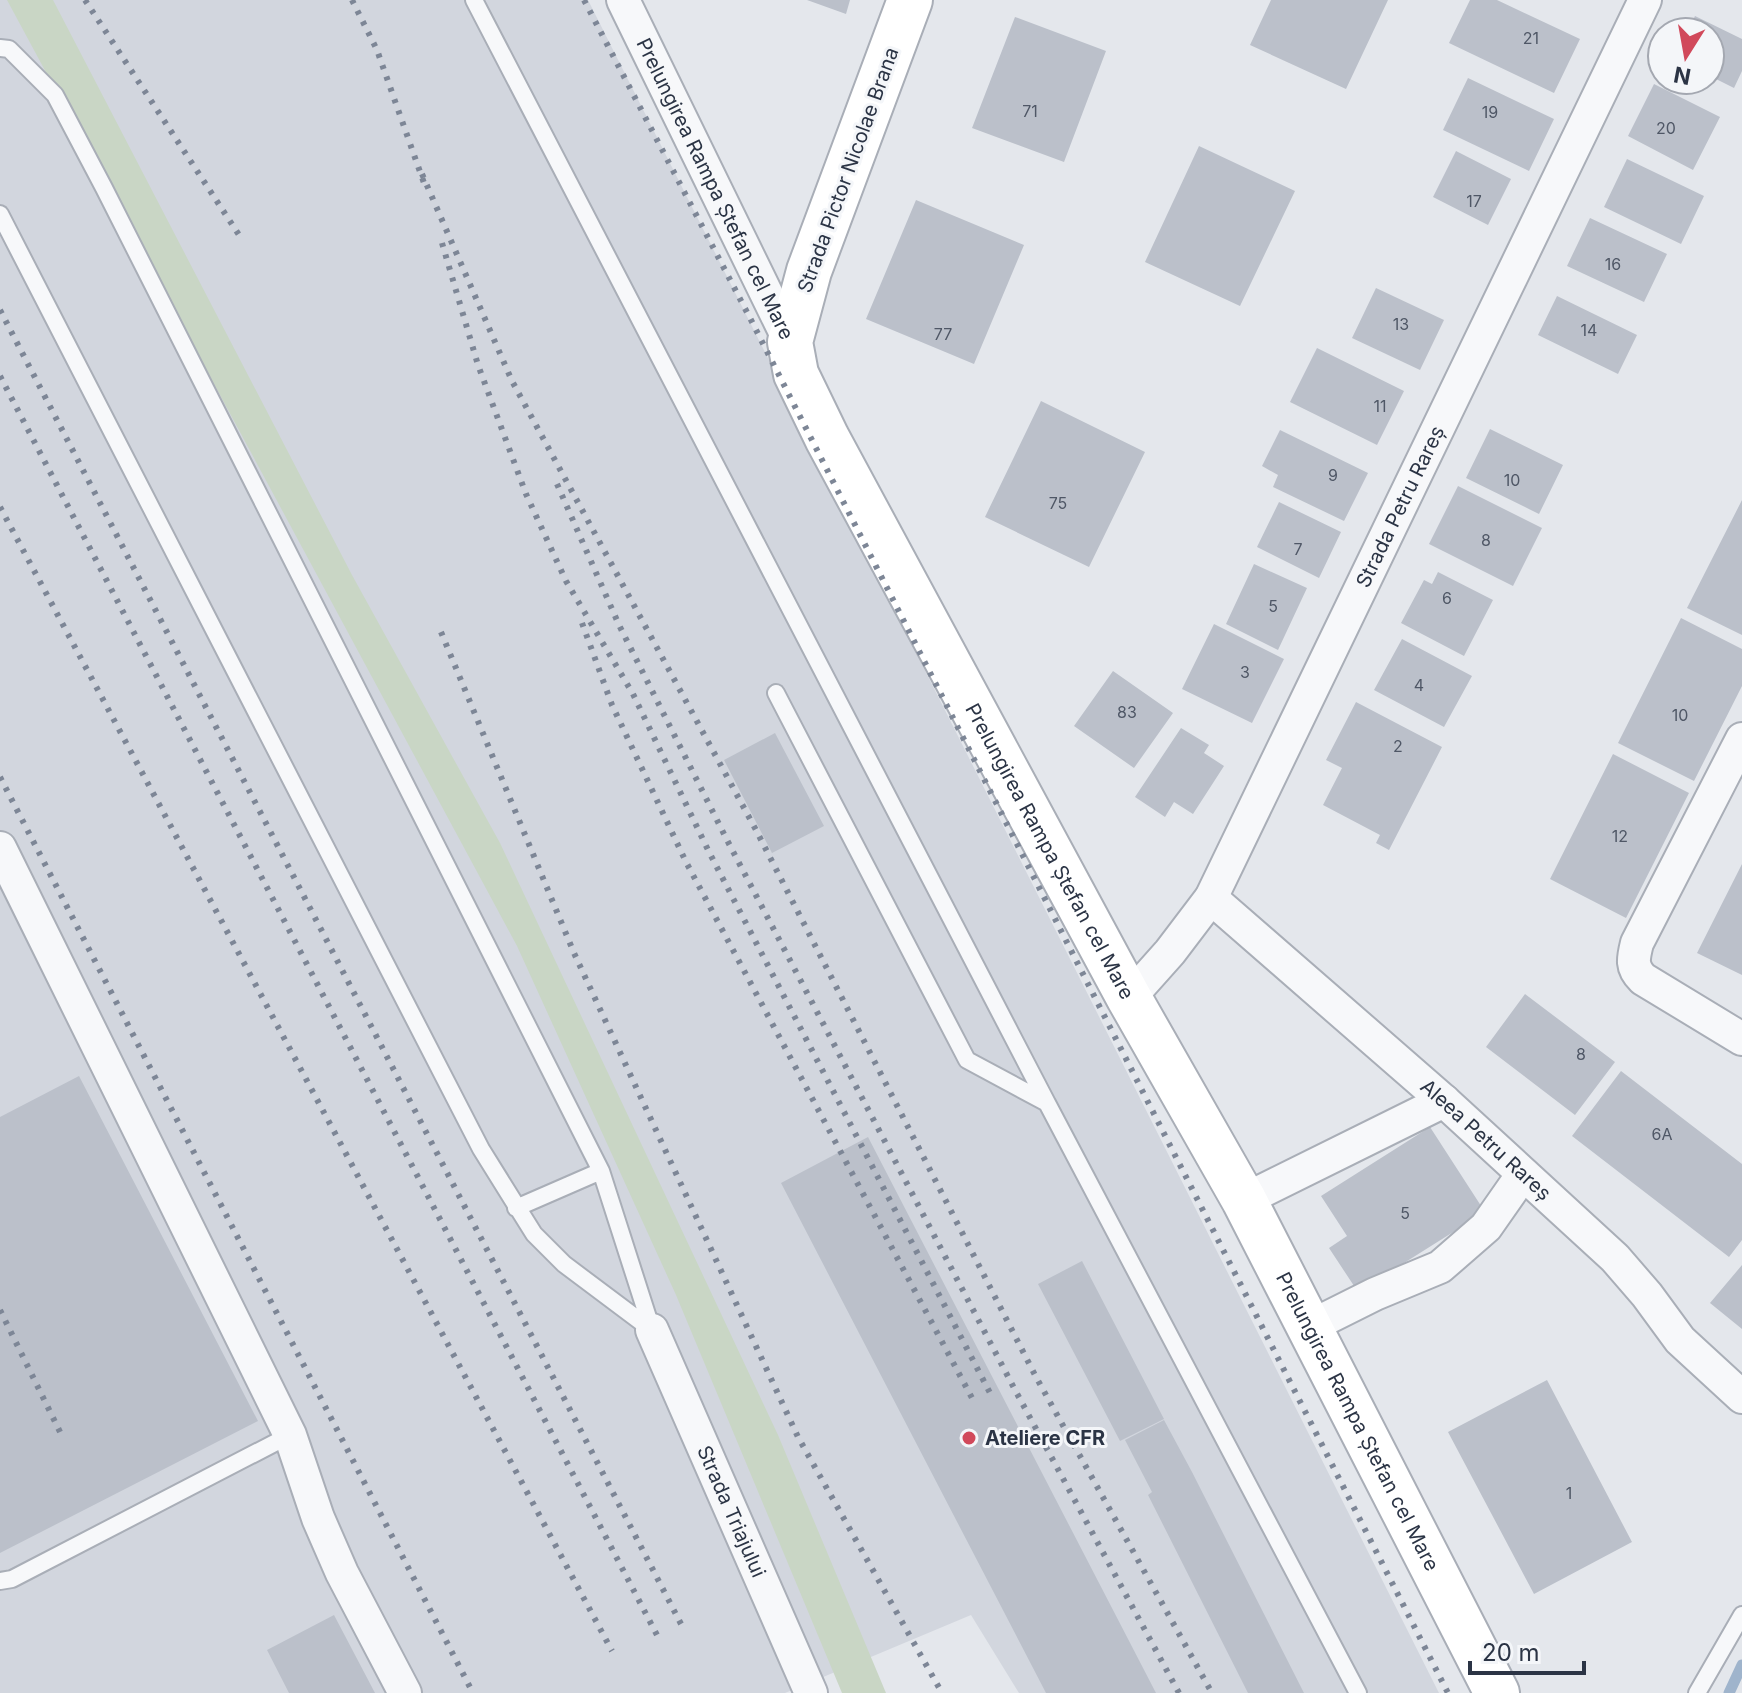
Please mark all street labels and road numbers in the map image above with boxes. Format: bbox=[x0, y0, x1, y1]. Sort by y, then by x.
street label: Prelungirea Rampa Ștefan cel Mare bbox=[631, 34, 799, 343]
street label: Strada Pictor Nicolae Brana bbox=[792, 44, 904, 296]
street label: Strada Petru Rareș bbox=[1351, 422, 1449, 591]
street label: Prelungirea Rampa Ștefan cel Mare bbox=[960, 699, 1139, 1003]
street label: Aleea Petru Rareș bbox=[1416, 1074, 1556, 1205]
street label: Prelungirea Rampa Ștefan cel Mare bbox=[1271, 1268, 1444, 1575]
street label: Strada Triajului bbox=[692, 1442, 771, 1581]

